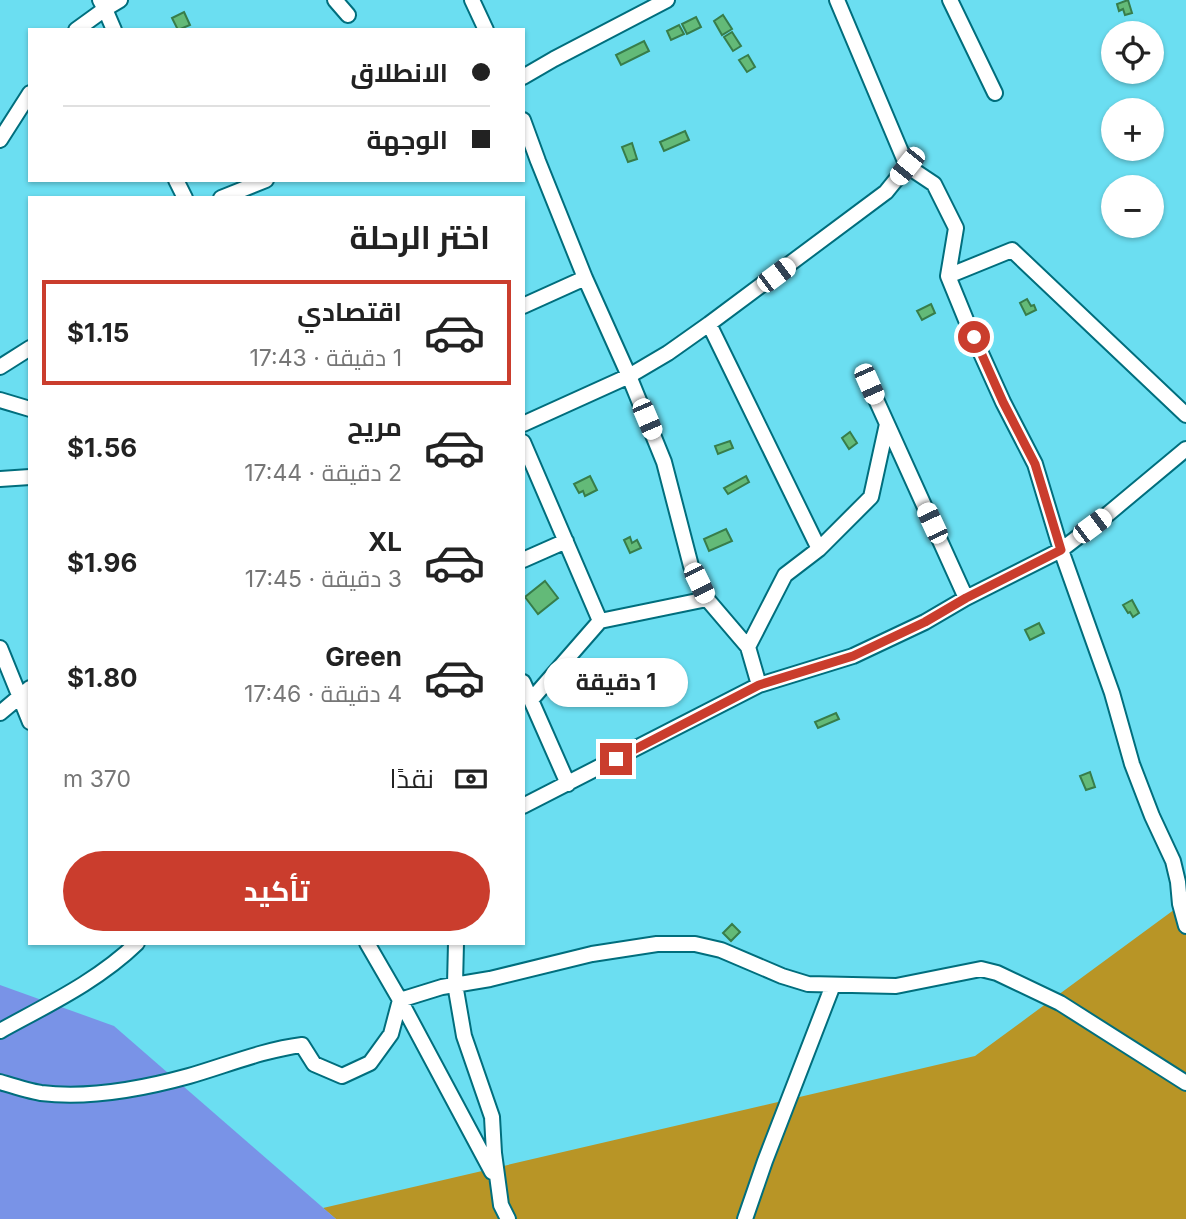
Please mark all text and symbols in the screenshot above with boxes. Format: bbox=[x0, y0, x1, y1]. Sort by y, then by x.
map controls bbox=[1101, 21, 1164, 238]
button: locate bbox=[1101, 21, 1164, 84]
text: الانطلاق bbox=[350, 57, 448, 88]
button: + bbox=[1101, 98, 1164, 161]
text: الوجهة bbox=[367, 124, 448, 155]
car bbox=[886, 143, 929, 189]
button: − bbox=[1101, 175, 1164, 238]
text: اختر الرحلة bbox=[349, 218, 490, 257]
car bbox=[753, 254, 800, 296]
text: اقتصادي bbox=[297, 296, 402, 327]
icon: car bbox=[423, 301, 486, 364]
text: $1.15 bbox=[67, 317, 129, 348]
route start bbox=[958, 321, 990, 353]
text: 1 دقيقة · 17:43 bbox=[249, 344, 402, 372]
car bbox=[851, 361, 888, 407]
car bbox=[630, 396, 665, 442]
text: مريح bbox=[347, 411, 402, 442]
icon: car bbox=[423, 416, 486, 479]
text: $1.56 bbox=[67, 432, 137, 463]
text: 2 دقيقة · 17:44 bbox=[244, 459, 402, 487]
car bbox=[914, 500, 951, 546]
car bbox=[1069, 505, 1116, 547]
text: XL bbox=[368, 526, 402, 557]
icon: car bbox=[423, 531, 486, 594]
text: $1.96 bbox=[67, 547, 137, 578]
car bbox=[681, 560, 718, 606]
text: 3 دقيقة · 17:45 bbox=[245, 565, 402, 593]
text: Green bbox=[325, 641, 402, 672]
icon: car bbox=[423, 646, 486, 709]
callout: 1 دقيقة bbox=[544, 658, 688, 706]
text: $1.80 bbox=[67, 662, 138, 693]
text: 1 دقيقة bbox=[576, 668, 656, 696]
text: 4 دقيقة · 17:46 bbox=[244, 680, 402, 708]
route end bbox=[600, 743, 632, 775]
icon: cash bbox=[452, 760, 490, 798]
text: نقدًا bbox=[390, 763, 434, 794]
text: 370 m bbox=[63, 765, 131, 793]
button: تأكيد bbox=[63, 851, 490, 931]

